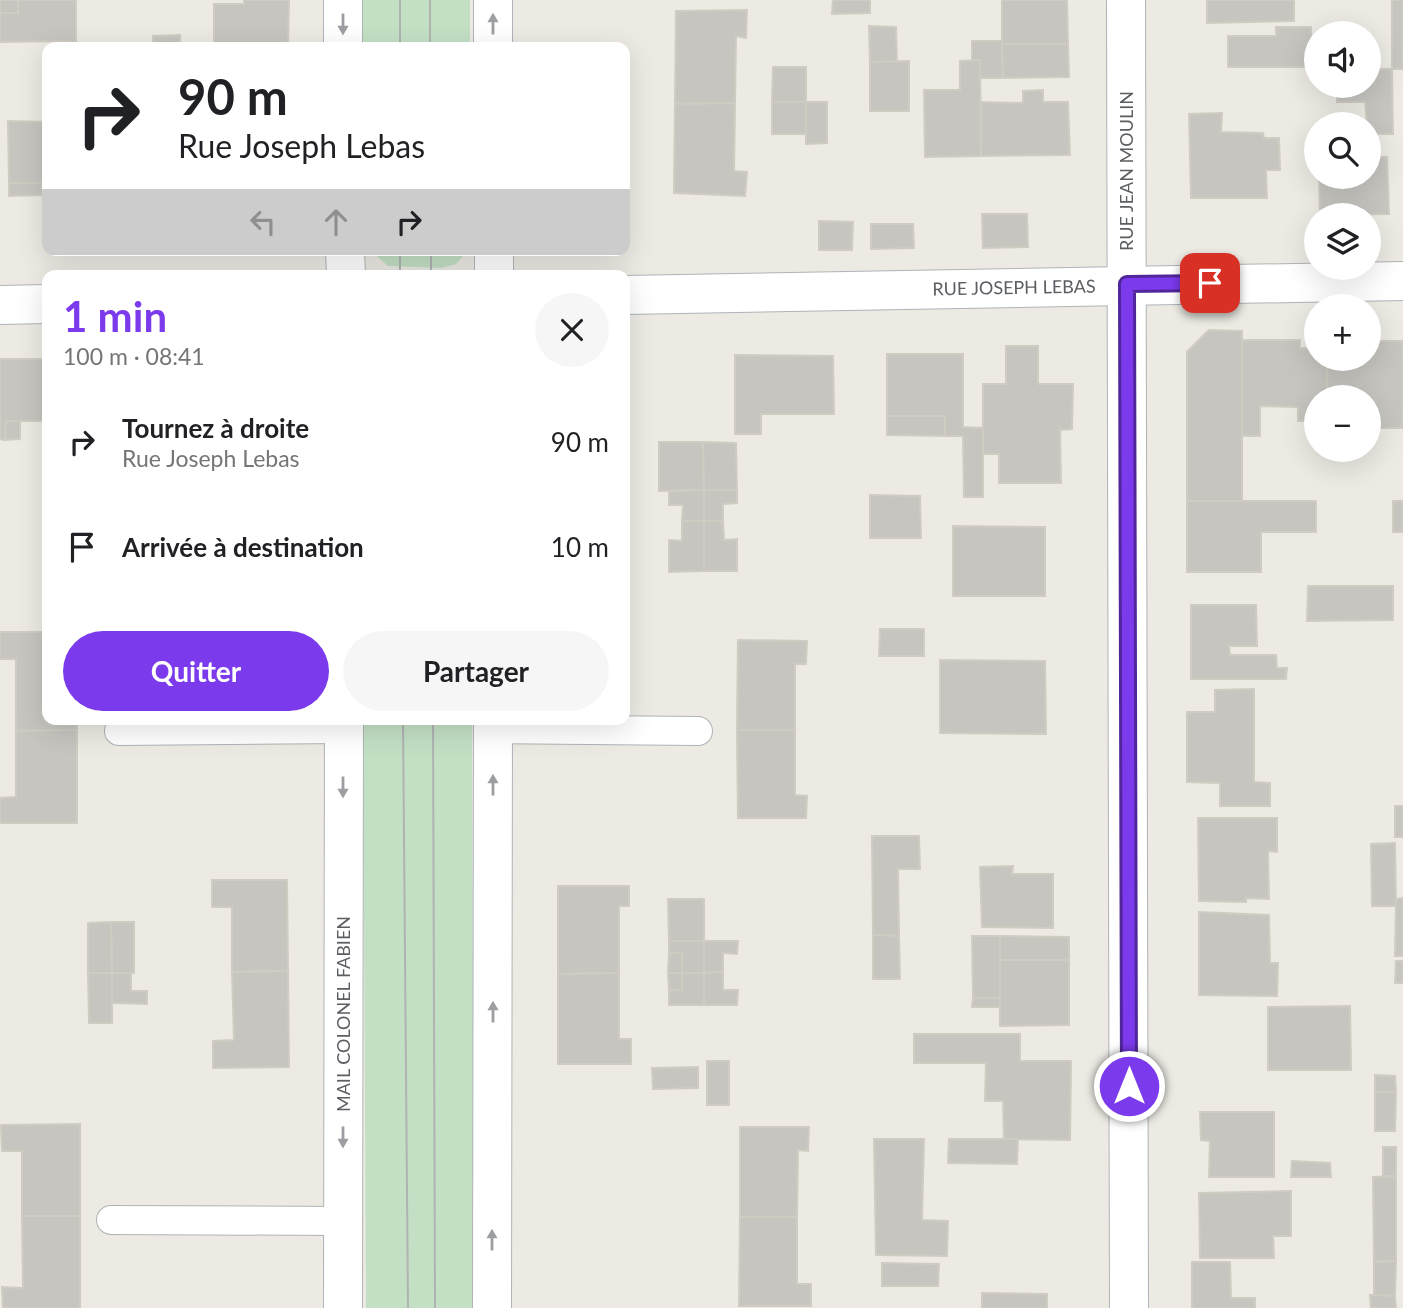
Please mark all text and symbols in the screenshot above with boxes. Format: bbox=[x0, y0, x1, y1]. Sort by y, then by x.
one-way arrow bbox=[487, 12, 499, 34]
one-way arrow bbox=[337, 13, 349, 35]
map controls bbox=[1304, 21, 1381, 462]
button: sound bbox=[1304, 21, 1381, 98]
text: 90 m bbox=[178, 67, 288, 125]
icon: right bbox=[63, 70, 154, 161]
street label: RUE JEAN MOULIN bbox=[1115, 91, 1137, 251]
button: search bbox=[1304, 112, 1381, 189]
text: Rue Joseph Lebas bbox=[178, 126, 425, 165]
icon: left bbox=[244, 203, 282, 241]
icon: ahead bbox=[317, 203, 355, 241]
icon: right bbox=[390, 203, 428, 241]
button: layers bbox=[1304, 203, 1381, 280]
pin bbox=[1180, 253, 1240, 313]
icon: arrive bbox=[1191, 264, 1229, 302]
street label: RUE JOSEPH LEBAS bbox=[932, 275, 1096, 299]
text: 1 min bbox=[63, 291, 167, 341]
button: close bbox=[535, 293, 609, 367]
button: + bbox=[1304, 294, 1381, 371]
text: 100 m · 08:41 bbox=[63, 342, 205, 370]
button: − bbox=[1304, 385, 1381, 462]
text: Tournez à droite bbox=[122, 412, 309, 444]
icon: right bbox=[63, 423, 101, 461]
text: 90 m bbox=[551, 426, 609, 458]
text: Rue Joseph Lebas bbox=[122, 444, 300, 472]
icon: arrive bbox=[63, 528, 101, 566]
text: Arrivée à destination bbox=[122, 531, 364, 563]
text: 10 m bbox=[551, 531, 609, 563]
button: Quitter bbox=[63, 631, 329, 711]
button: Partager bbox=[343, 631, 609, 711]
one-way arrow bbox=[487, 774, 499, 796]
one-way arrow bbox=[337, 777, 349, 799]
street label: MAIL COLONEL FABIEN bbox=[332, 916, 354, 1112]
one-way arrow bbox=[487, 1001, 498, 1023]
position arrow bbox=[1092, 1049, 1166, 1123]
one-way arrow bbox=[337, 1127, 349, 1149]
one-way arrow bbox=[486, 1229, 498, 1251]

